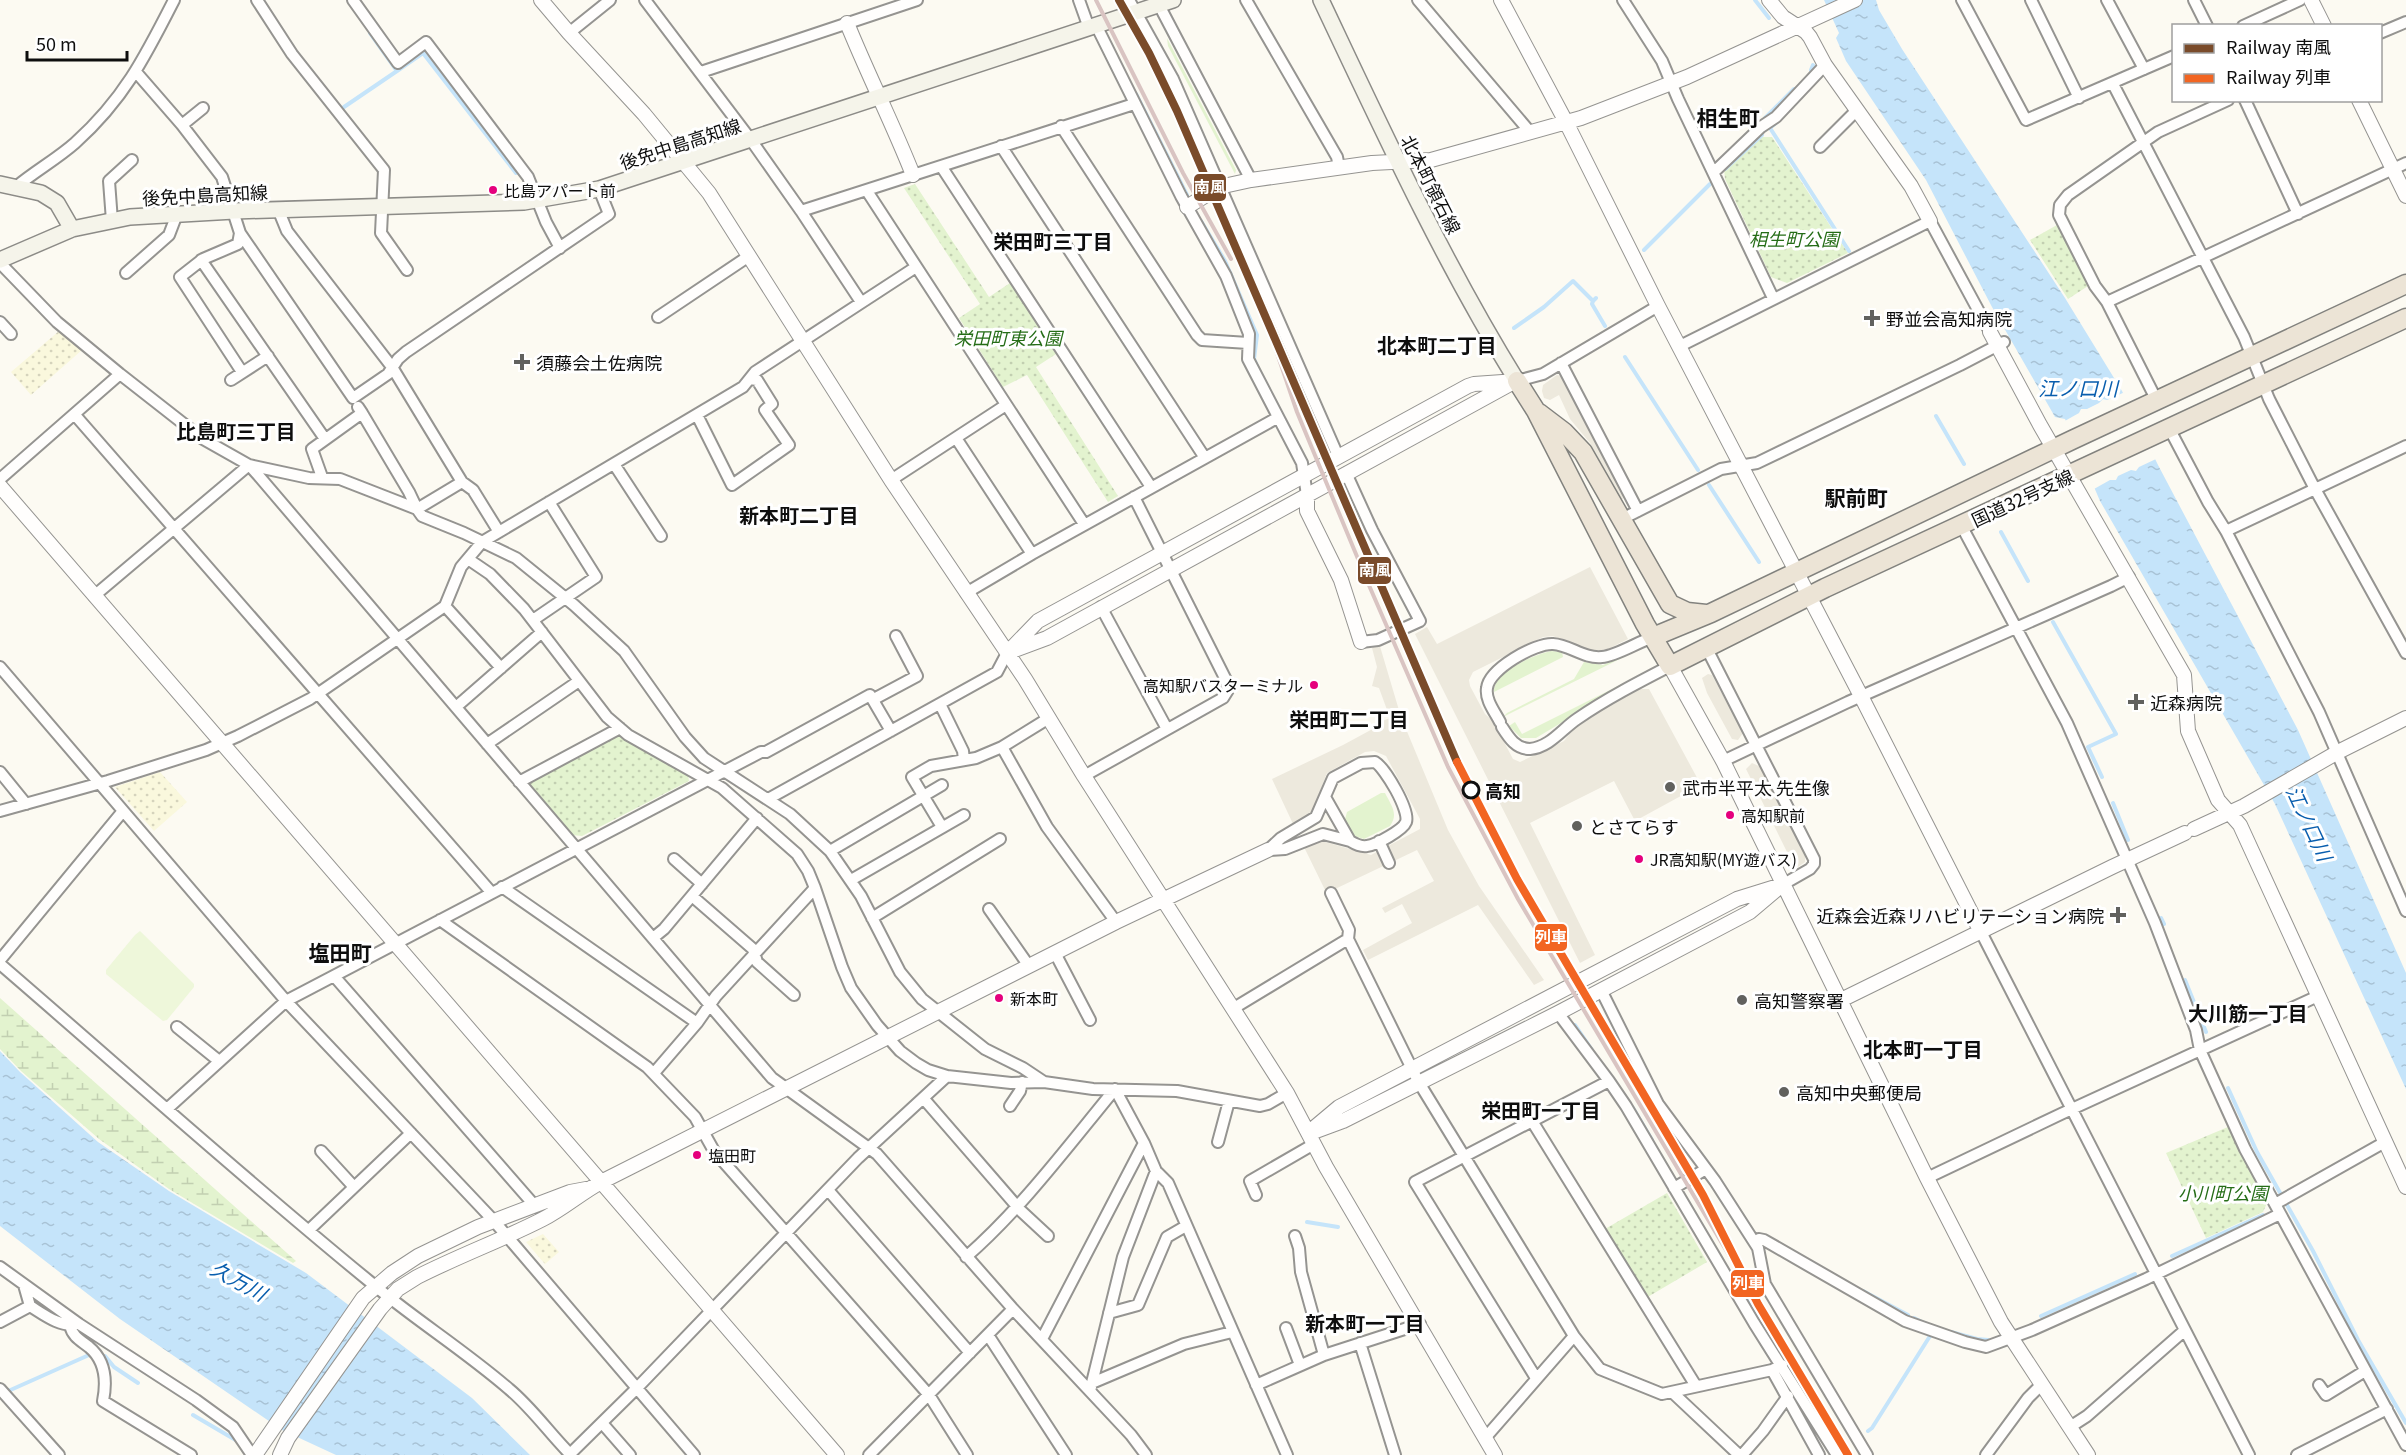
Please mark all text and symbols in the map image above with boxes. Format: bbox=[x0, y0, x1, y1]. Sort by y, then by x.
scale bar bbox=[27, 24, 128, 62]
legend bbox=[2172, 24, 2382, 102]
text: 50 m bbox=[36, 30, 77, 56]
text: Railway 南風 bbox=[2226, 33, 2331, 59]
text: Railway 列車 bbox=[2226, 63, 2331, 89]
district label: 相生町 bbox=[1697, 102, 1760, 132]
street label: 後免中島高知線 bbox=[616, 111, 744, 175]
street label: 北本町領石線 bbox=[1396, 130, 1468, 238]
line badge: 南風 bbox=[1193, 173, 1227, 202]
text: 南風 bbox=[1194, 174, 1226, 198]
street label: 後免中島高知線 bbox=[141, 178, 269, 210]
place label: 比島アパート前 bbox=[504, 178, 616, 202]
marker: 比島アパート前 bbox=[487, 184, 499, 196]
park label: 相生町公園 bbox=[1749, 225, 1842, 251]
district label: 栄田町三丁目 bbox=[993, 226, 1113, 255]
place label: 野並会高知病院 bbox=[1886, 305, 2012, 331]
marker: 野並会高知病院 bbox=[1863, 309, 1881, 327]
park label: 栄田町東公園 bbox=[954, 324, 1065, 350]
district label: 北本町二丁目 bbox=[1377, 330, 1497, 359]
place label: 須藤会土佐病院 bbox=[536, 349, 662, 375]
marker: 須藤会土佐病院 bbox=[513, 353, 531, 371]
water label: 江ノ口川 bbox=[2038, 373, 2120, 402]
district label: 比島町三丁目 bbox=[176, 416, 296, 445]
street label: 国道32号支線 bbox=[1967, 462, 2077, 532]
district label: 駅前町 bbox=[1825, 482, 1888, 512]
district label: 新本町二丁目 bbox=[739, 500, 859, 529]
line badge: 南風 bbox=[1357, 556, 1392, 585]
text: 南風 bbox=[1359, 557, 1391, 581]
place label: 高知駅バスターミナル bbox=[1143, 673, 1303, 697]
marker: 高知駅バスターミナル bbox=[1308, 679, 1320, 691]
place label: 近森病院 bbox=[2150, 689, 2222, 715]
marker: 近森病院 bbox=[2127, 693, 2145, 711]
district label: 栄田町二丁目 bbox=[1289, 704, 1409, 733]
place label: 武市半平太 先生像 bbox=[1682, 774, 1830, 800]
place label: 高知 bbox=[1485, 777, 1521, 803]
marker: 武市半平太 先生像 bbox=[1663, 780, 1677, 794]
marker: 高知 bbox=[1462, 781, 1480, 799]
water label: 江ノ口川 bbox=[2280, 781, 2341, 867]
place label: 高知駅前 bbox=[1741, 803, 1805, 827]
marker: 高知駅前 bbox=[1724, 809, 1736, 821]
place label: とさてらす bbox=[1589, 813, 1679, 839]
marker: とさてらす bbox=[1570, 819, 1584, 833]
place label: JR高知駅(MY遊バス) bbox=[1650, 847, 1797, 871]
marker: JR高知駅(MY遊バス) bbox=[1633, 853, 1645, 865]
place label: 近森会近森リハビリテーション病院 bbox=[1816, 902, 2104, 928]
marker: 近森会近森リハビリテーション病院 bbox=[2109, 906, 2127, 924]
line badge: 列車 bbox=[1534, 923, 1568, 952]
text: 列車 bbox=[1535, 924, 1567, 948]
district label: 塩田町 bbox=[309, 937, 372, 967]
place label: 新本町 bbox=[1010, 986, 1058, 1010]
place label: 高知警察署 bbox=[1754, 987, 1844, 1013]
marker: 新本町 bbox=[993, 992, 1005, 1004]
marker: 高知警察署 bbox=[1735, 993, 1749, 1007]
district label: 大川筋一丁目 bbox=[2188, 998, 2308, 1027]
district label: 北本町一丁目 bbox=[1863, 1034, 1983, 1063]
place label: 高知中央郵便局 bbox=[1796, 1079, 1922, 1105]
marker: 高知中央郵便局 bbox=[1777, 1085, 1791, 1099]
district label: 栄田町一丁目 bbox=[1481, 1095, 1601, 1124]
place label: 塩田町 bbox=[708, 1143, 756, 1167]
marker: 塩田町 bbox=[691, 1149, 703, 1161]
park label: 小川町公園 bbox=[2178, 1179, 2271, 1205]
water label: 久万川 bbox=[206, 1253, 274, 1308]
line badge: 列車 bbox=[1730, 1269, 1765, 1298]
text: 列車 bbox=[1732, 1270, 1764, 1294]
district label: 新本町一丁目 bbox=[1305, 1308, 1425, 1337]

